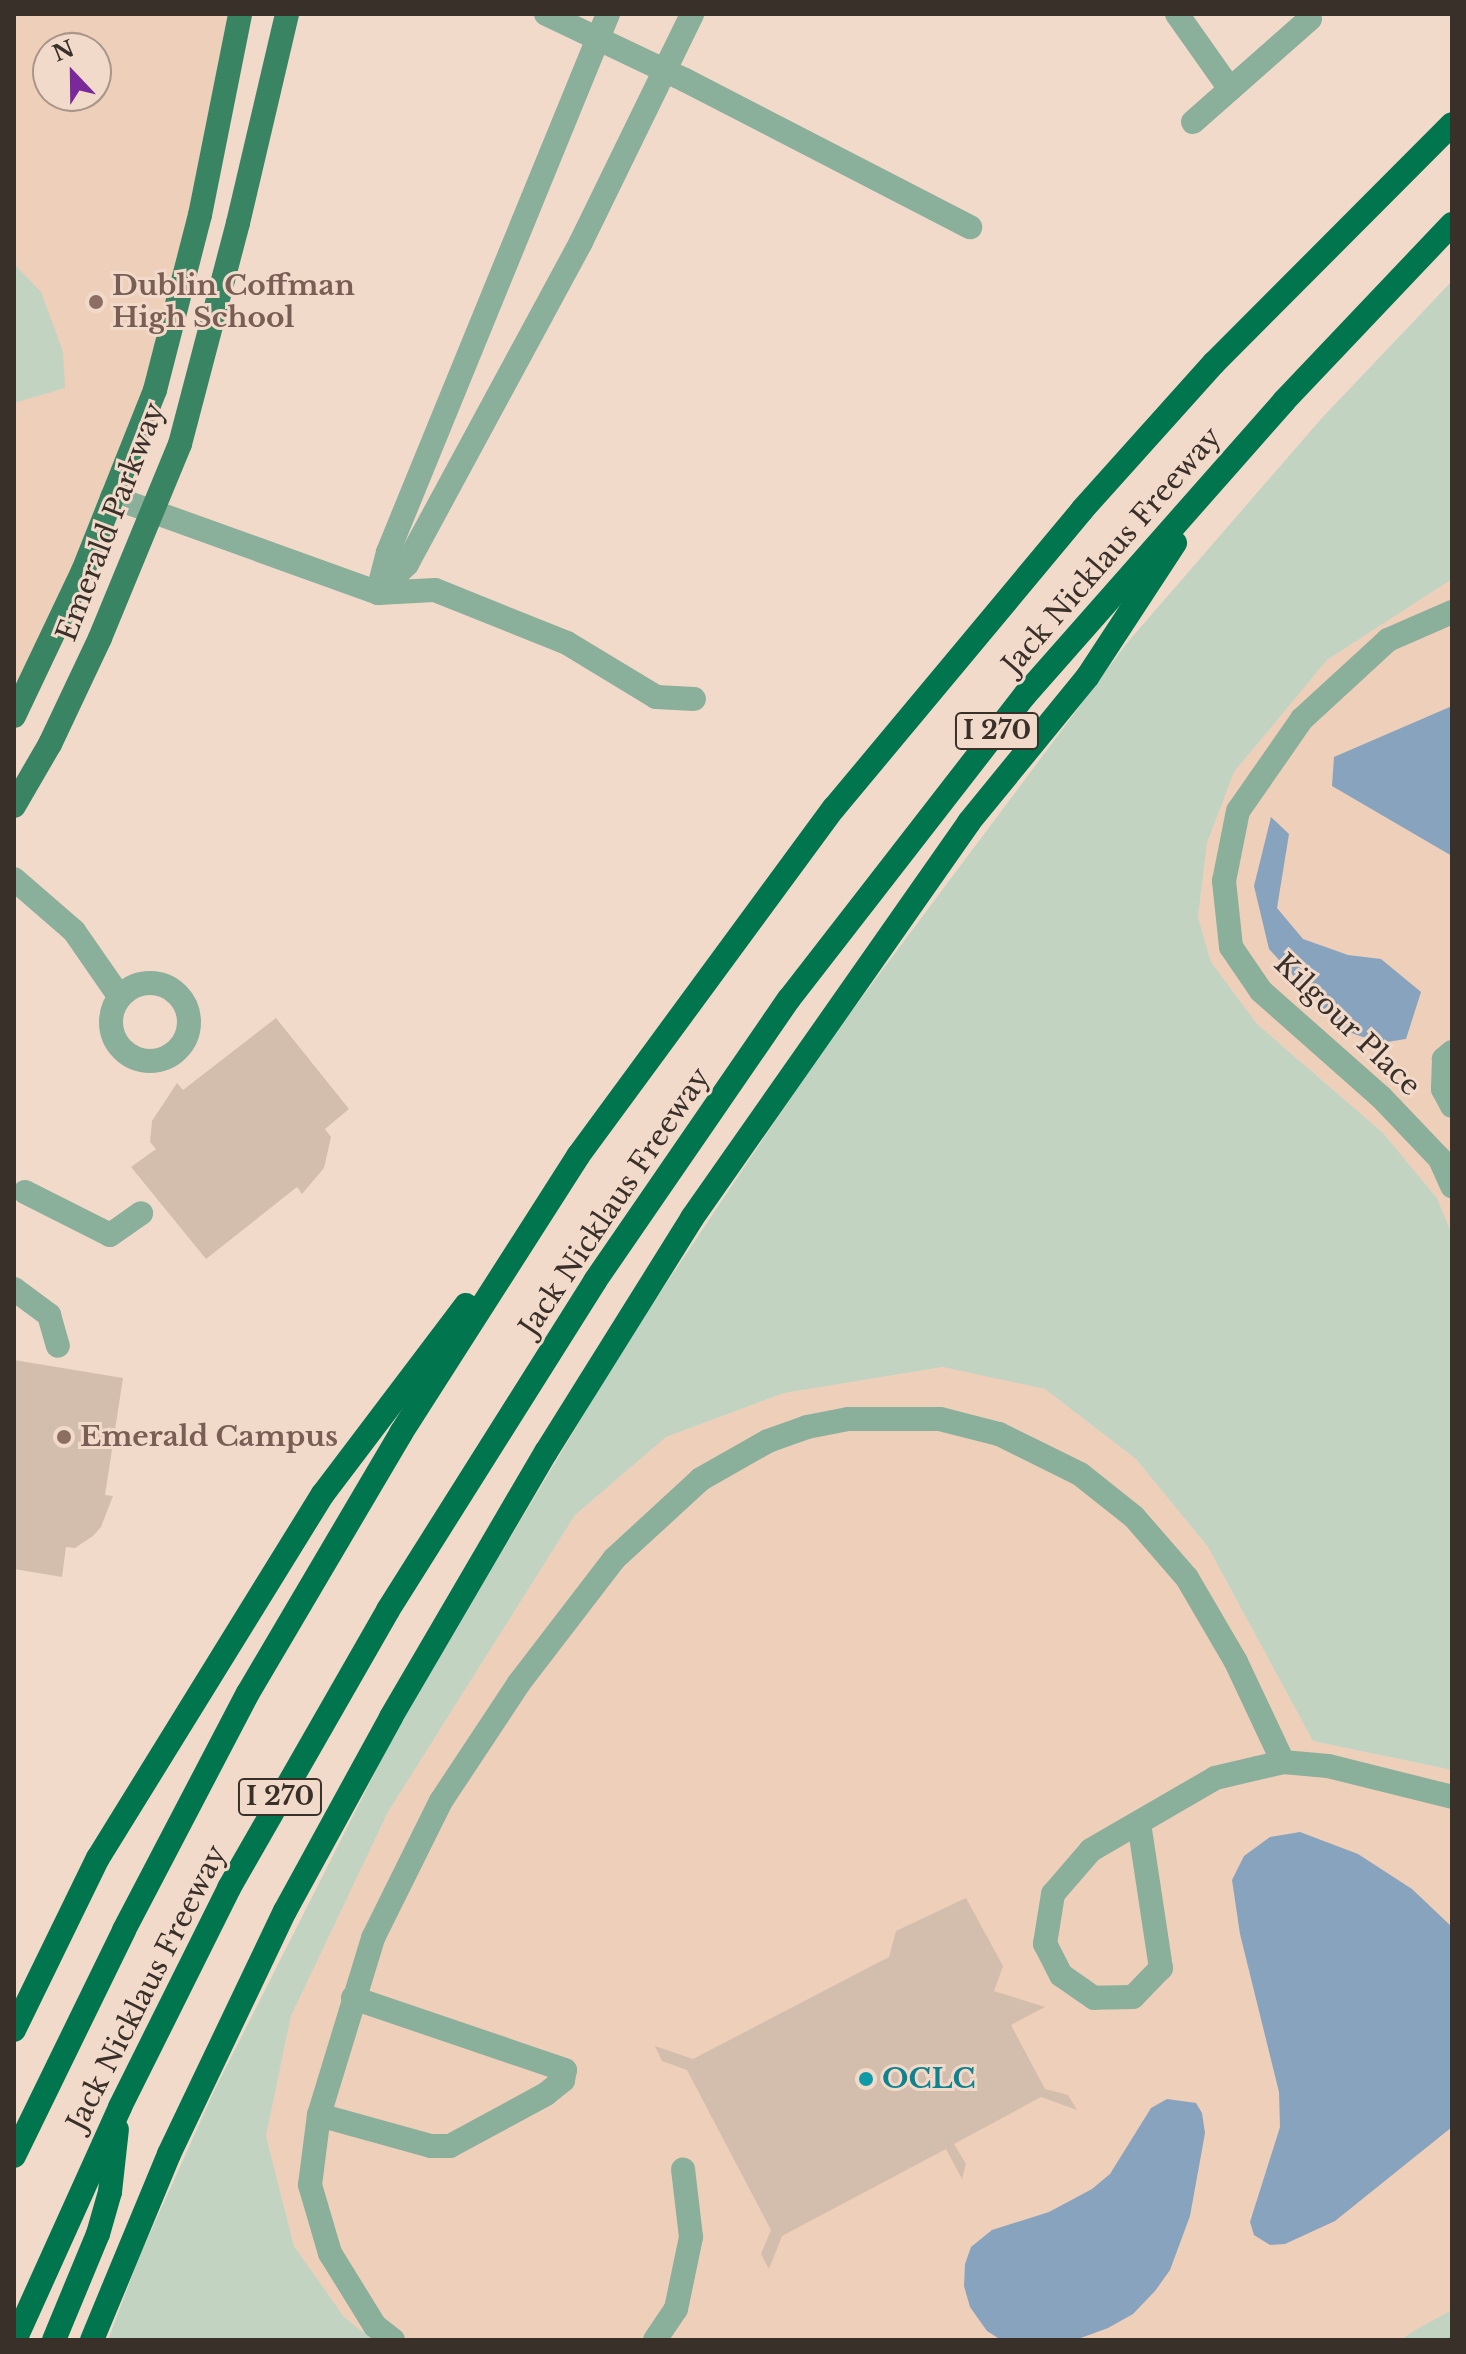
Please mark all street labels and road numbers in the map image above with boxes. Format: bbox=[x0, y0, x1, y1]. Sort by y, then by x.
street label: Emerald Parkway bbox=[50, 398, 172, 646]
street label: Jack Nicklaus Freeway bbox=[996, 421, 1228, 681]
road number: I 270 bbox=[953, 709, 1041, 753]
street label: Kilgour Place bbox=[1267, 947, 1427, 1103]
street label: Jack Nicklaus Freeway bbox=[513, 1061, 717, 1343]
road number: I 270 bbox=[236, 1775, 324, 1819]
street label: Jack Nicklaus Freeway bbox=[60, 1839, 234, 2137]

